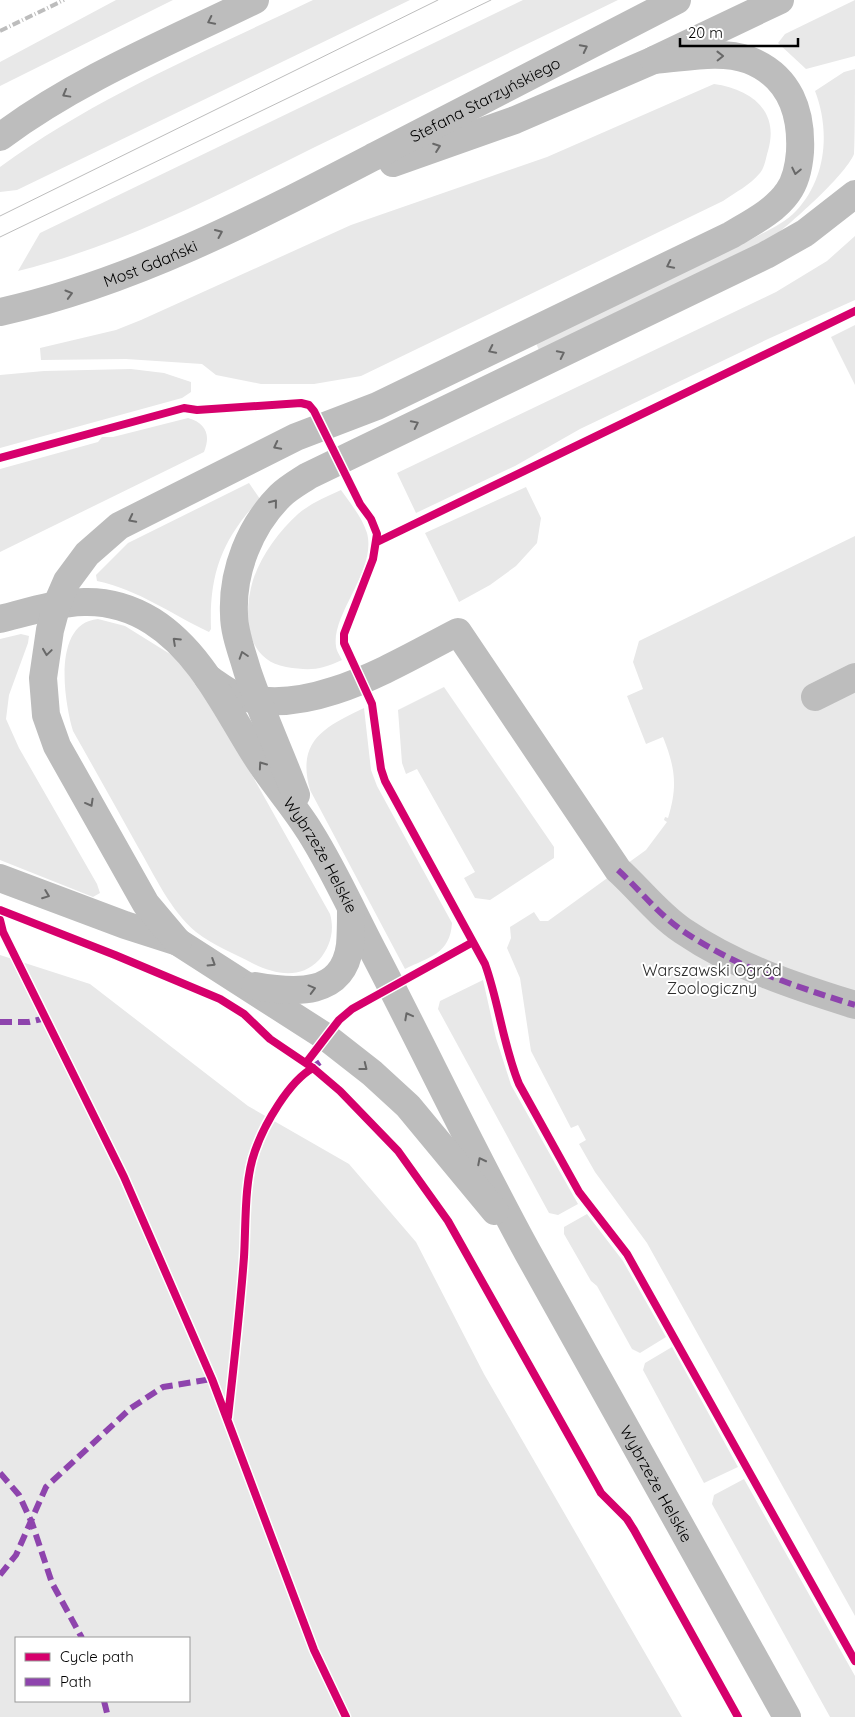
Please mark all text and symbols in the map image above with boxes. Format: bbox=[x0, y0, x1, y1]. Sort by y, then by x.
one-way arrow bbox=[207, 15, 216, 26]
scale bar bbox=[680, 15, 798, 47]
text: 20 m bbox=[688, 23, 723, 42]
one-way arrow bbox=[579, 44, 588, 54]
one-way arrow bbox=[717, 51, 725, 61]
street label: Stefana Starzyńskiego bbox=[406, 52, 563, 146]
one-way arrow bbox=[62, 87, 71, 97]
one-way arrow bbox=[432, 143, 441, 153]
one-way arrow bbox=[792, 167, 802, 176]
one-way arrow bbox=[214, 228, 223, 239]
street label: Most Gdański bbox=[100, 236, 200, 291]
one-way arrow bbox=[666, 258, 675, 269]
one-way arrow bbox=[64, 289, 72, 299]
one-way arrow bbox=[488, 344, 497, 355]
one-way arrow bbox=[556, 350, 565, 360]
one-way arrow bbox=[410, 420, 419, 431]
one-way arrow bbox=[273, 440, 282, 450]
one-way arrow bbox=[268, 500, 277, 509]
one-way arrow bbox=[128, 513, 137, 523]
one-way arrow bbox=[173, 638, 182, 647]
one-way arrow bbox=[42, 647, 52, 656]
one-way arrow bbox=[238, 651, 248, 659]
one-way arrow bbox=[259, 761, 268, 771]
street label: Wybrzeże Helskie bbox=[279, 793, 362, 916]
one-way arrow bbox=[84, 798, 94, 807]
one-way arrow bbox=[41, 890, 49, 900]
one-way arrow bbox=[207, 957, 216, 967]
park label: Warszawski Ogród Zoologiczny bbox=[642, 960, 782, 998]
one-way arrow bbox=[307, 984, 315, 994]
one-way arrow bbox=[404, 1012, 414, 1021]
one-way arrow bbox=[358, 1061, 367, 1069]
one-way arrow bbox=[477, 1157, 487, 1166]
street label: Wybrzeże Helskie bbox=[616, 1422, 697, 1546]
legend bbox=[15, 1637, 190, 1702]
text: Cycle path bbox=[60, 1647, 134, 1666]
text: Path bbox=[60, 1672, 92, 1691]

